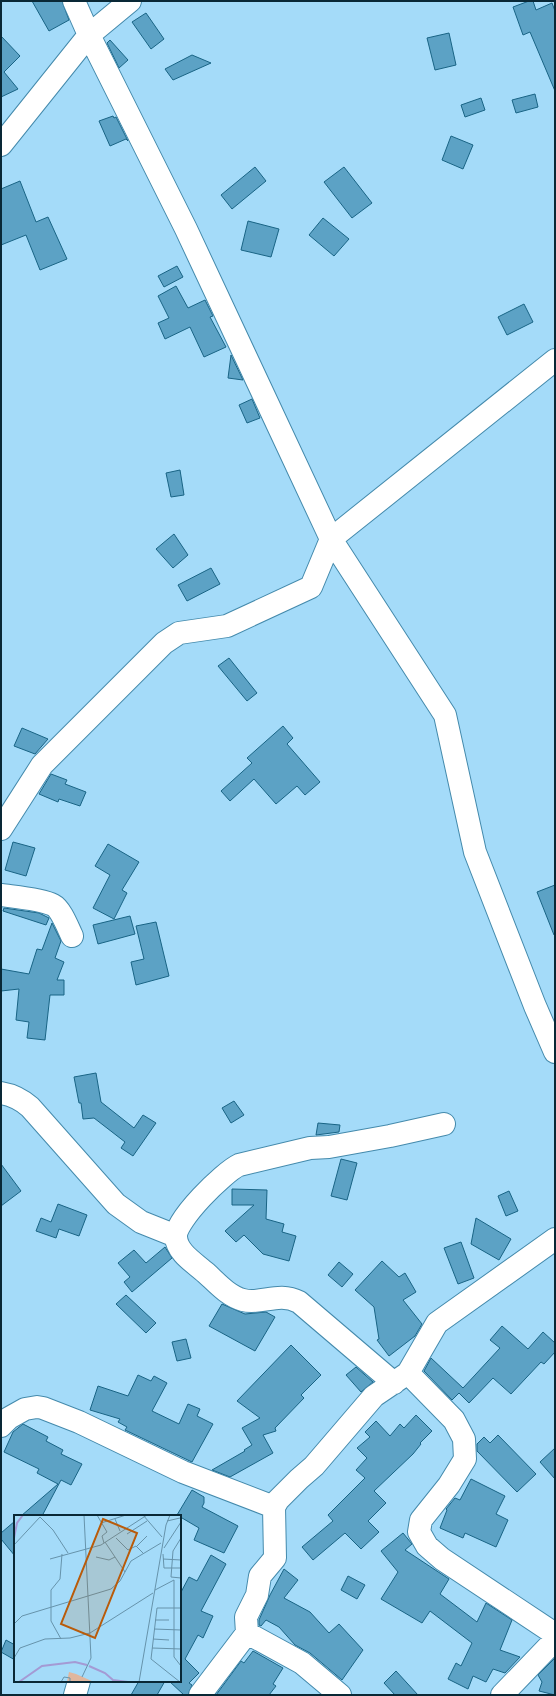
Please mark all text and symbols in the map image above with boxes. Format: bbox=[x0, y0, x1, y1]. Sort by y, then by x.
inset map bbox=[14, 1515, 181, 1682]

